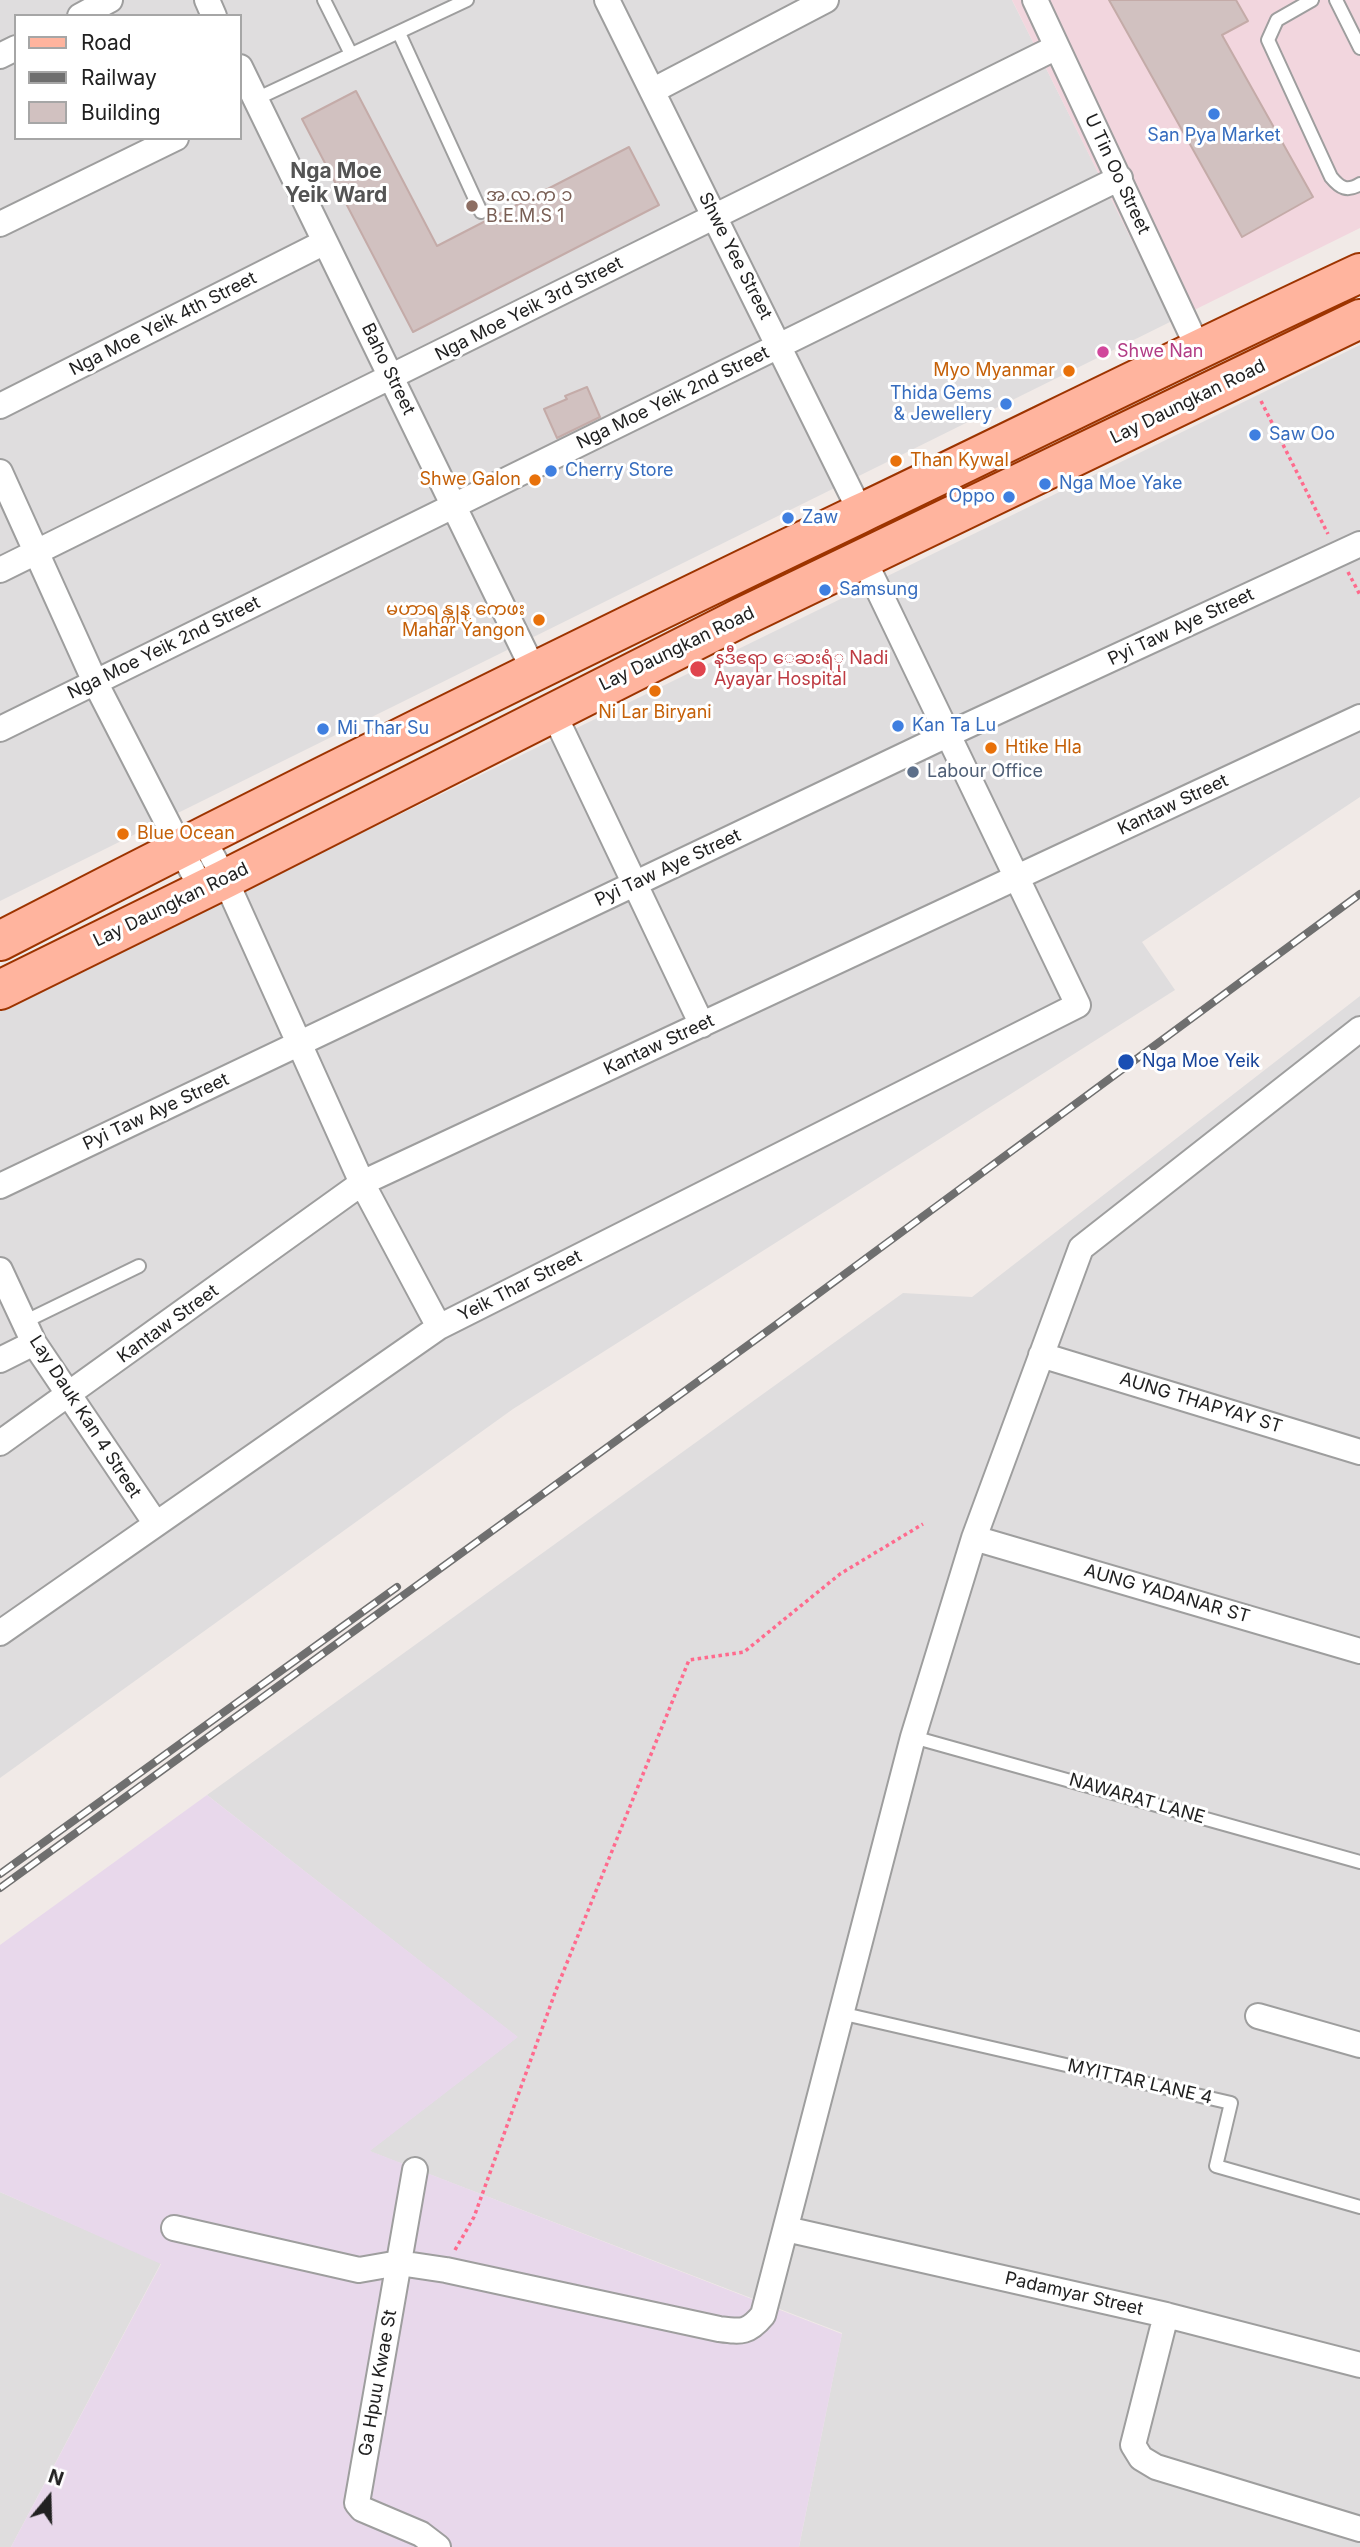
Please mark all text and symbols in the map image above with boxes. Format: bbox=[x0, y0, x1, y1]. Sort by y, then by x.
legend bbox=[14, 14, 242, 140]
text: Road bbox=[81, 30, 132, 55]
text: Railway bbox=[81, 65, 157, 90]
text: Building bbox=[81, 100, 161, 125]
marker: San Pya Market bbox=[1206, 106, 1222, 122]
street label: U Tin Oo Street bbox=[1080, 110, 1154, 238]
place label: San Pya Market bbox=[1147, 125, 1281, 147]
district label: Nga Moe Yeik Ward bbox=[285, 159, 387, 209]
place label: အ.လ.က ၁ B.E.M.S 1 bbox=[486, 185, 572, 228]
street label: Shwe Yee Street bbox=[694, 189, 776, 323]
marker: အ.လ.က ၁ B.E.M.S 1 bbox=[464, 198, 480, 214]
street label: Nga Moe Yeik 3rd Street bbox=[432, 252, 626, 366]
street label: Nga Moe Yeik 4th Street bbox=[66, 267, 260, 381]
street label: Baho Street bbox=[357, 320, 419, 418]
place label: Shwe Nan bbox=[1117, 341, 1203, 363]
street label: Nga Moe Yeik 2nd Street bbox=[573, 342, 773, 454]
marker: Shwe Nan bbox=[1095, 344, 1111, 360]
street label: Lay Daungkan Road bbox=[1107, 355, 1269, 449]
place label: Myo Myanmar bbox=[933, 360, 1055, 382]
marker: Myo Myanmar bbox=[1061, 363, 1077, 379]
place label: Thida Gems & Jewellery bbox=[890, 383, 992, 426]
marker: Thida Gems & Jewellery bbox=[998, 396, 1014, 412]
place label: Saw Oo bbox=[1269, 424, 1335, 446]
marker: Saw Oo bbox=[1247, 427, 1263, 443]
place label: Than Kywal bbox=[910, 450, 1009, 472]
marker: Than Kywal bbox=[888, 453, 904, 469]
place label: Cherry Store bbox=[565, 460, 674, 482]
marker: Cherry Store bbox=[543, 463, 559, 479]
place label: Shwe Galon bbox=[420, 469, 521, 491]
marker: Shwe Galon bbox=[527, 472, 543, 488]
place label: Nga Moe Yake bbox=[1059, 473, 1182, 495]
marker: Nga Moe Yake bbox=[1037, 476, 1053, 492]
place label: Oppo bbox=[948, 486, 995, 508]
marker: Oppo bbox=[1001, 489, 1017, 505]
place label: Zaw bbox=[802, 507, 838, 529]
marker: Zaw bbox=[780, 510, 796, 526]
place label: Samsung bbox=[839, 579, 918, 601]
marker: Samsung bbox=[817, 582, 833, 598]
street label: Pyi Taw Aye Street bbox=[1105, 584, 1257, 670]
street label: Nga Moe Yeik 2nd Street bbox=[64, 592, 264, 704]
place label: မဟာရန္ကုန္ ကေဖး Mahar Yangon bbox=[386, 599, 525, 642]
street label: Lay Daungkan Road bbox=[596, 602, 758, 696]
marker: မဟာရန္ကုန္ ကေဖး Mahar Yangon bbox=[531, 612, 547, 628]
place label: နဒီဧရာ ေဆးရံု Nadi Ayayar Hospital bbox=[714, 648, 888, 690]
marker: နဒီဧရာ ေဆးရံု Nadi Ayayar Hospital bbox=[688, 659, 708, 679]
marker: Ni Lar Biryani bbox=[647, 683, 663, 699]
place label: Ni Lar Biryani bbox=[598, 702, 712, 724]
place label: Kan Ta Lu bbox=[912, 715, 996, 737]
place label: Mi Thar Su bbox=[337, 718, 429, 740]
marker: Kan Ta Lu bbox=[890, 718, 906, 734]
marker: Mi Thar Su bbox=[315, 721, 331, 737]
place label: Htike Hla bbox=[1005, 737, 1082, 759]
marker: Htike Hla bbox=[983, 740, 999, 756]
place label: Labour Office bbox=[927, 761, 1043, 783]
marker: Labour Office bbox=[905, 764, 921, 780]
street label: Kantaw Street bbox=[1114, 770, 1232, 840]
place label: Blue Ocean bbox=[137, 823, 235, 845]
street label: Pyi Taw Aye Street bbox=[592, 825, 744, 911]
marker: Blue Ocean bbox=[115, 826, 131, 842]
street label: Lay Daungkan Road bbox=[90, 858, 252, 952]
street label: Kantaw Street bbox=[600, 1010, 718, 1080]
place label: Nga Moe Yeik bbox=[1142, 1051, 1260, 1073]
marker: Nga Moe Yeik bbox=[1116, 1052, 1136, 1072]
street label: Pyi Taw Aye Street bbox=[80, 1069, 232, 1155]
street label: Yeik Thar Street bbox=[455, 1246, 585, 1326]
street label: Kantaw Street bbox=[113, 1280, 223, 1368]
street label: Lay Dauk Kan 4 Street bbox=[24, 1332, 146, 1502]
street label: AUNG THAPYAY ST bbox=[1117, 1368, 1285, 1438]
street label: AUNG YADANAR ST bbox=[1082, 1560, 1252, 1628]
street label: NAWARAT LANE bbox=[1067, 1769, 1207, 1829]
street label: MYITTAR LANE 4 bbox=[1066, 2055, 1214, 2109]
street label: Padamyar Street bbox=[1003, 2268, 1145, 2320]
street label: Ga Hpuu Kwae St bbox=[355, 2308, 401, 2458]
north arrow bbox=[14, 2463, 84, 2533]
text: N bbox=[45, 2464, 67, 2491]

